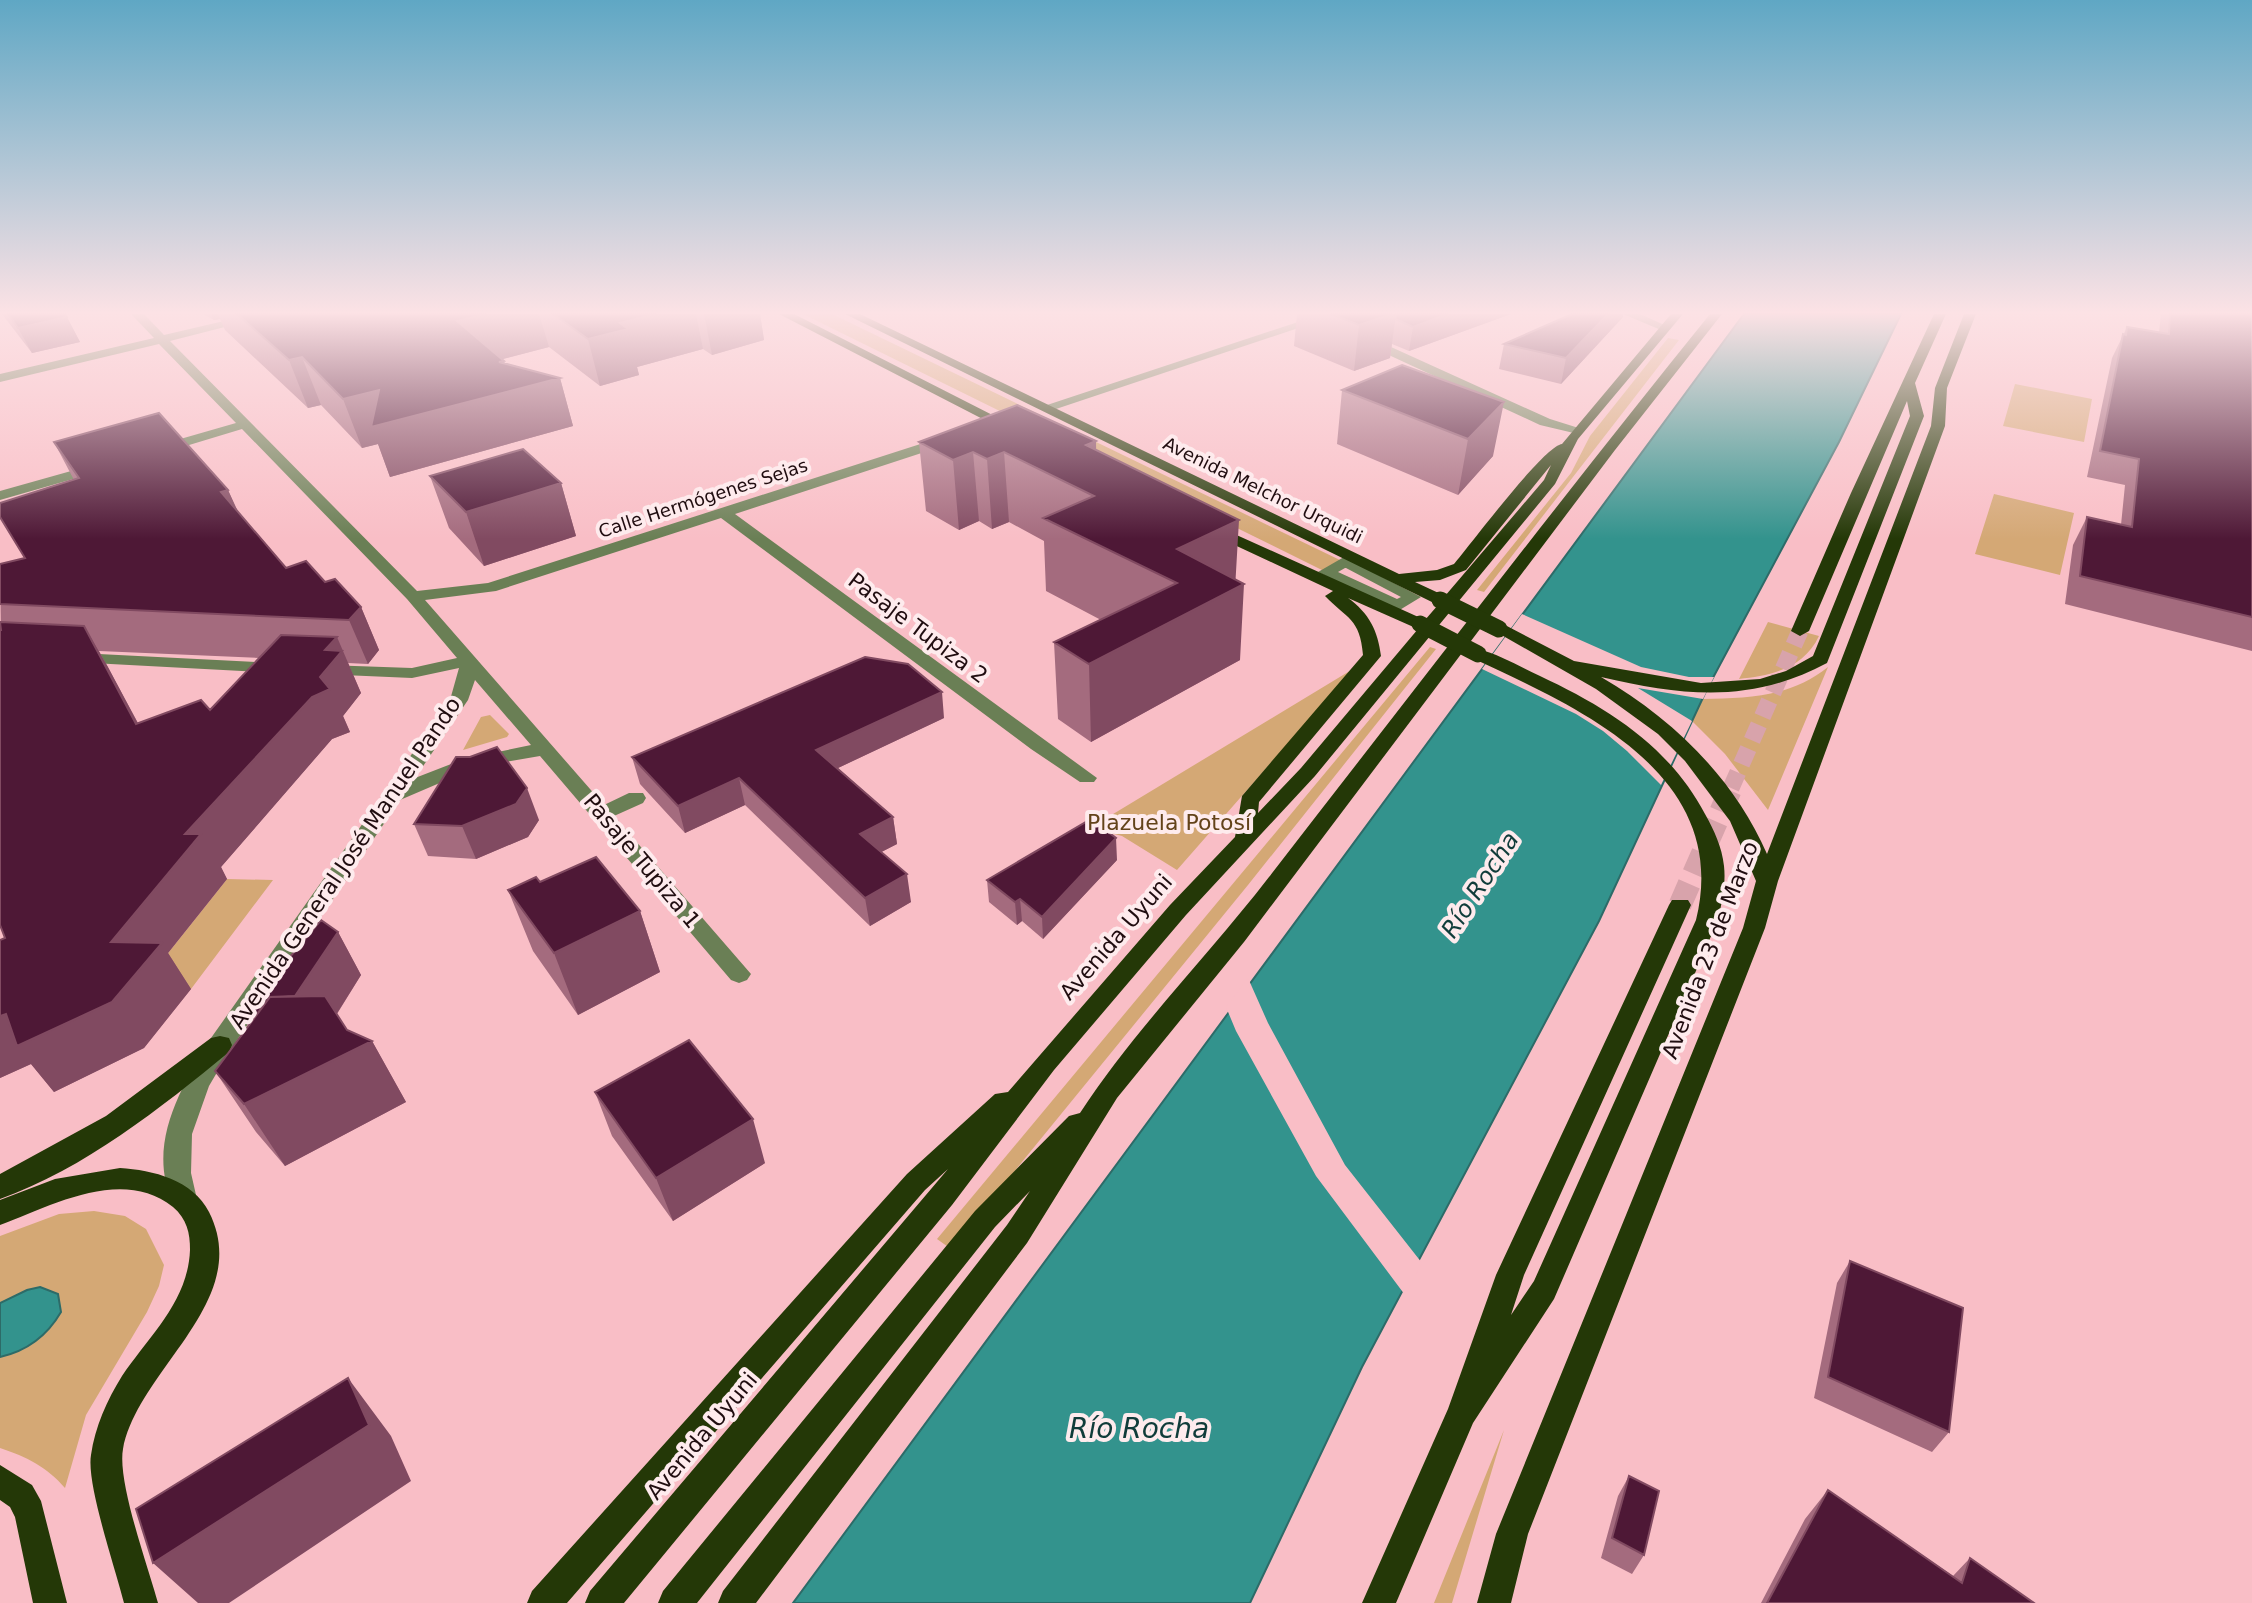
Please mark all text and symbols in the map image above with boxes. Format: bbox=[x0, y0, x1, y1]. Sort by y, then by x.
street label: Avenida Melchor Urquidi bbox=[1160, 433, 1366, 547]
street label: Calle Hermógenes Sejas bbox=[596, 454, 810, 542]
street label: Pasaje Tupiza 2 bbox=[844, 568, 992, 688]
street label: Avenida General José Manuel Pando bbox=[224, 692, 466, 1034]
street label: Pasaje Tupiza 1 bbox=[579, 789, 705, 933]
park label: Plazuela Potosí bbox=[1087, 810, 1252, 835]
water label: Río Rocha bbox=[1436, 827, 1524, 943]
street label: Avenida 23 de Marzo bbox=[1657, 838, 1763, 1062]
street label: Avenida Uyuni bbox=[1055, 869, 1177, 1005]
street label: Avenida Uyuni bbox=[642, 1367, 762, 1505]
water label: Río Rocha bbox=[1069, 1412, 1209, 1445]

